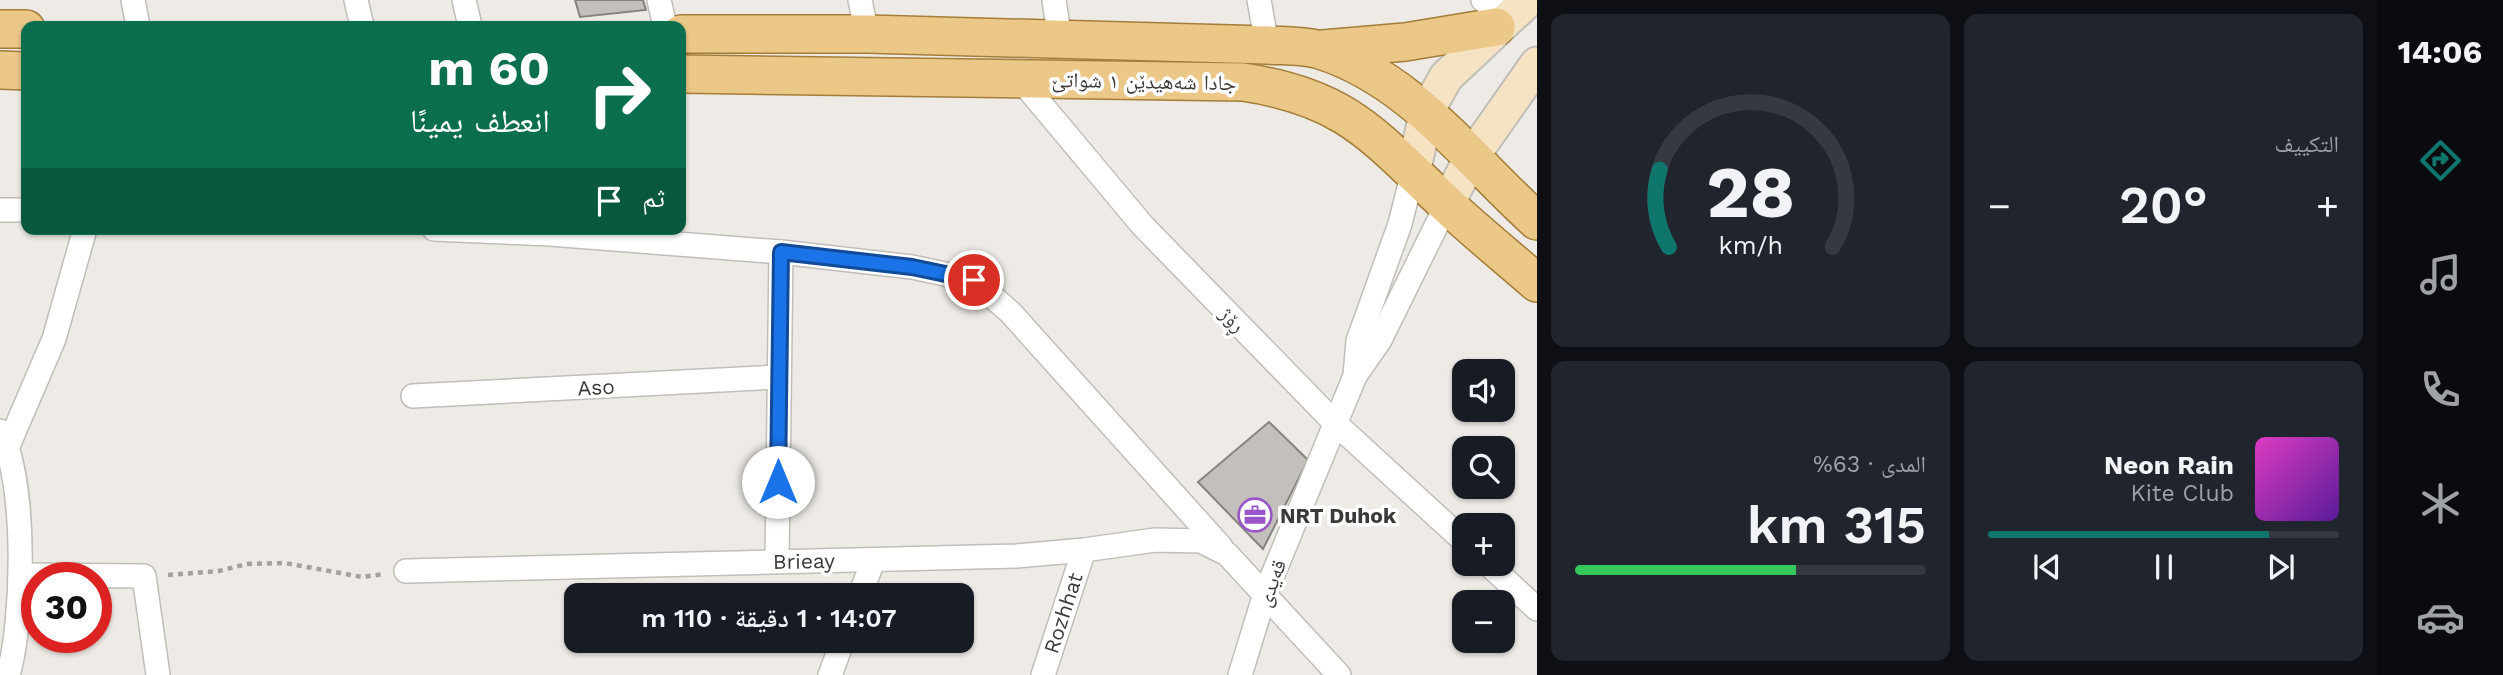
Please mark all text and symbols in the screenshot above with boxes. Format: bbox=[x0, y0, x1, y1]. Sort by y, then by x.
text: 14:06 bbox=[2398, 33, 2482, 71]
text: 60 m bbox=[428, 39, 550, 97]
icon: right bbox=[574, 49, 665, 140]
street label: جادا شەهیدێن ١ شواتێ bbox=[1052, 67, 1236, 96]
text: انعطف يمينًا bbox=[410, 102, 550, 140]
text: التكييف bbox=[2274, 131, 2339, 158]
icon: directions bbox=[2416, 136, 2465, 185]
text: 28 bbox=[1706, 149, 1795, 235]
text: 20° bbox=[2119, 175, 2208, 236]
icon: arrive bbox=[590, 182, 628, 220]
text: ثم bbox=[642, 183, 665, 213]
text: − bbox=[1988, 184, 2011, 228]
text: + bbox=[2316, 184, 2339, 228]
text: km/h bbox=[1718, 230, 1783, 259]
pin bbox=[944, 250, 1004, 310]
icon: music bbox=[2416, 250, 2465, 299]
icon: arrive bbox=[955, 261, 993, 299]
street label: ڕۆژ bbox=[1211, 300, 1251, 340]
map controls bbox=[1452, 359, 1515, 653]
button: sound bbox=[1452, 359, 1515, 422]
icon: phone bbox=[2416, 365, 2465, 414]
street label: Aso bbox=[577, 374, 615, 400]
button: search bbox=[1452, 436, 1515, 499]
position arrow bbox=[741, 445, 815, 519]
text: Neon Rain bbox=[2104, 450, 2234, 480]
text: المدى · 63% bbox=[1813, 451, 1926, 478]
icon: climate bbox=[2416, 479, 2465, 528]
text: Kite Club bbox=[2131, 480, 2234, 507]
text: 315 km bbox=[1747, 495, 1926, 556]
office icon: NRT Duhok bbox=[1236, 496, 1274, 534]
place label: NRT Duhok bbox=[1280, 503, 1397, 528]
button: + bbox=[1452, 513, 1515, 576]
street label: Brieay bbox=[773, 548, 835, 574]
icon: previous bbox=[2028, 548, 2066, 586]
icon: pause bbox=[2145, 548, 2183, 586]
icon: next bbox=[2262, 548, 2300, 586]
street label: قەیدی bbox=[1251, 556, 1291, 610]
speed limit sign: 30 bbox=[21, 562, 112, 653]
street label: Rozhhat bbox=[1038, 569, 1088, 657]
button: − bbox=[1452, 590, 1515, 653]
icon: car bbox=[2416, 593, 2465, 642]
text: 14:07 · 1 دقيقة · 110 m bbox=[641, 603, 897, 633]

